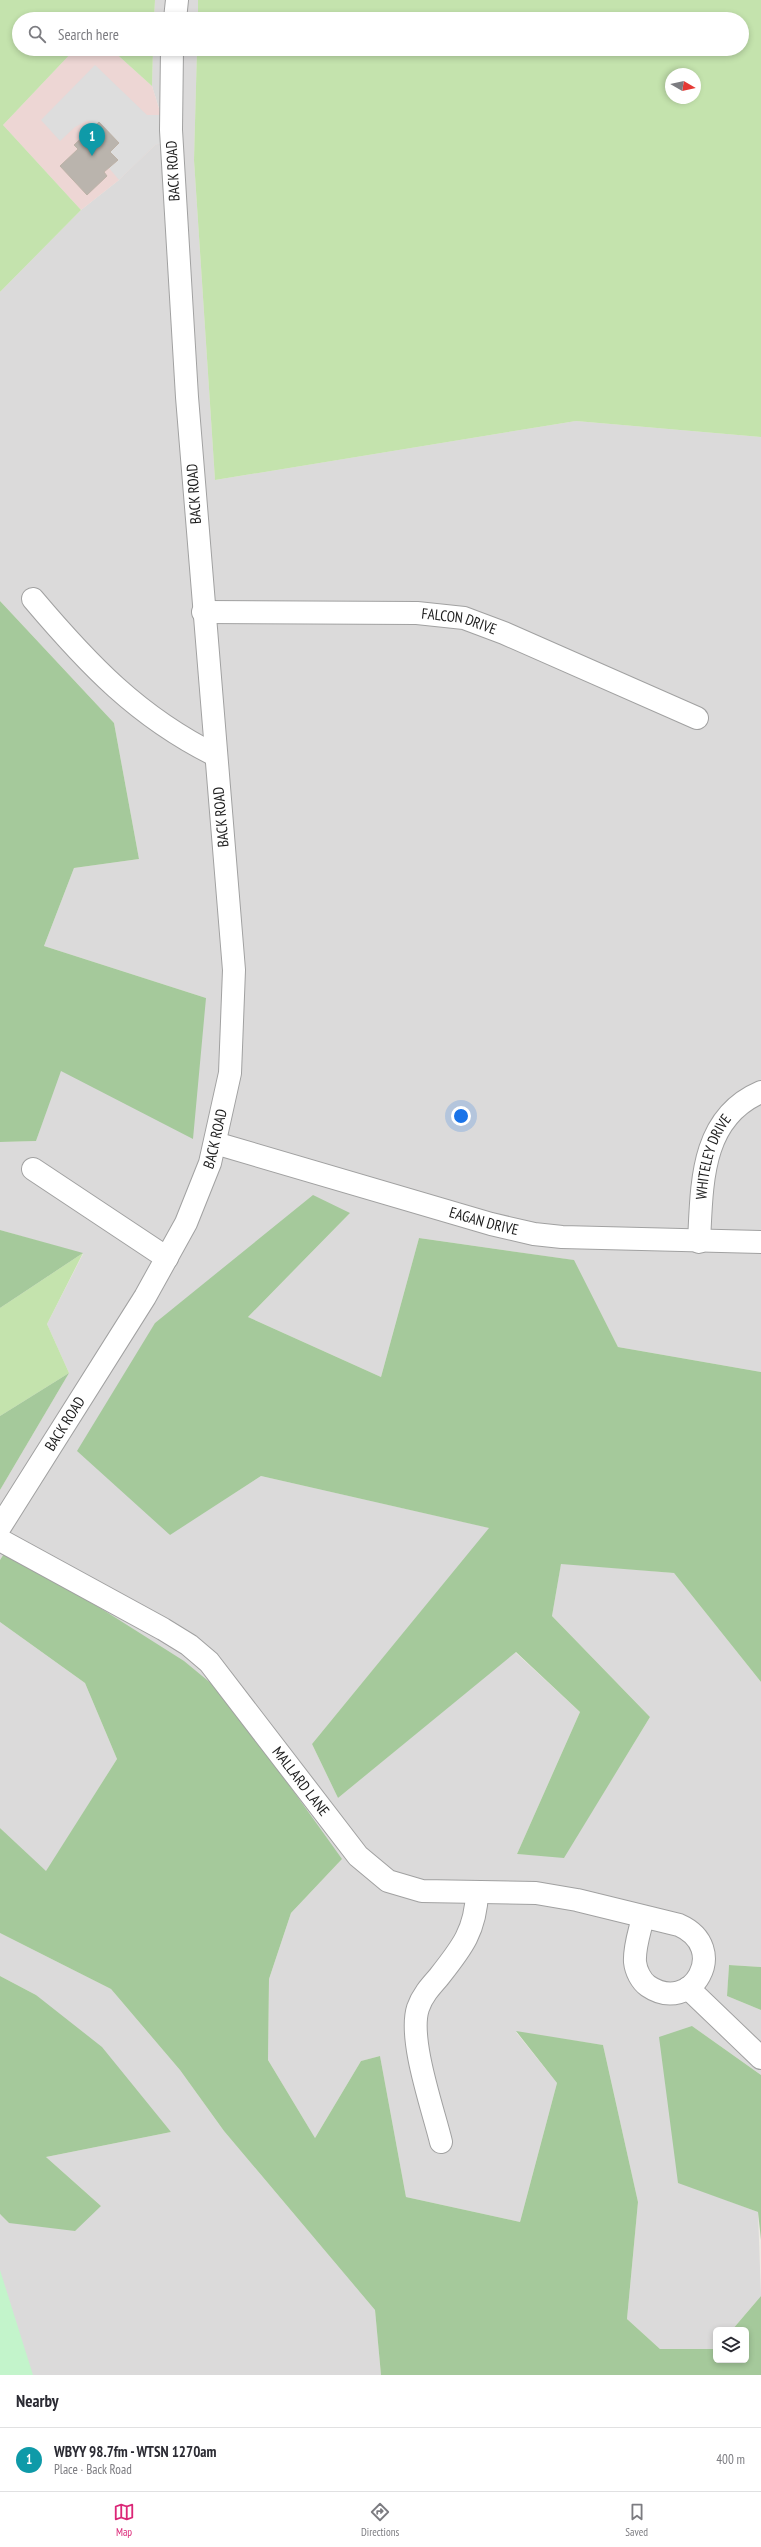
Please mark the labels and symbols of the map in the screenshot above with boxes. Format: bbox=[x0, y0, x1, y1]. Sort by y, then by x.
north arrow bbox=[665, 68, 701, 104]
pin: 1 bbox=[79, 123, 105, 156]
street label: BACK ROAD bbox=[161, 140, 184, 202]
street label: BACK ROAD bbox=[182, 463, 205, 525]
street label: FALCON DRIVE bbox=[421, 604, 499, 638]
street label: BACK ROAD bbox=[208, 786, 233, 848]
your location bbox=[451, 1106, 471, 1126]
street label: BACK ROAD bbox=[199, 1107, 231, 1171]
street label: WHITELEY DRIVE bbox=[691, 1110, 735, 1200]
street label: EAGAN DRIVE bbox=[447, 1202, 520, 1239]
street label: BACK ROAD bbox=[40, 1393, 89, 1454]
street label: MALLARD LANE bbox=[268, 1743, 334, 1820]

